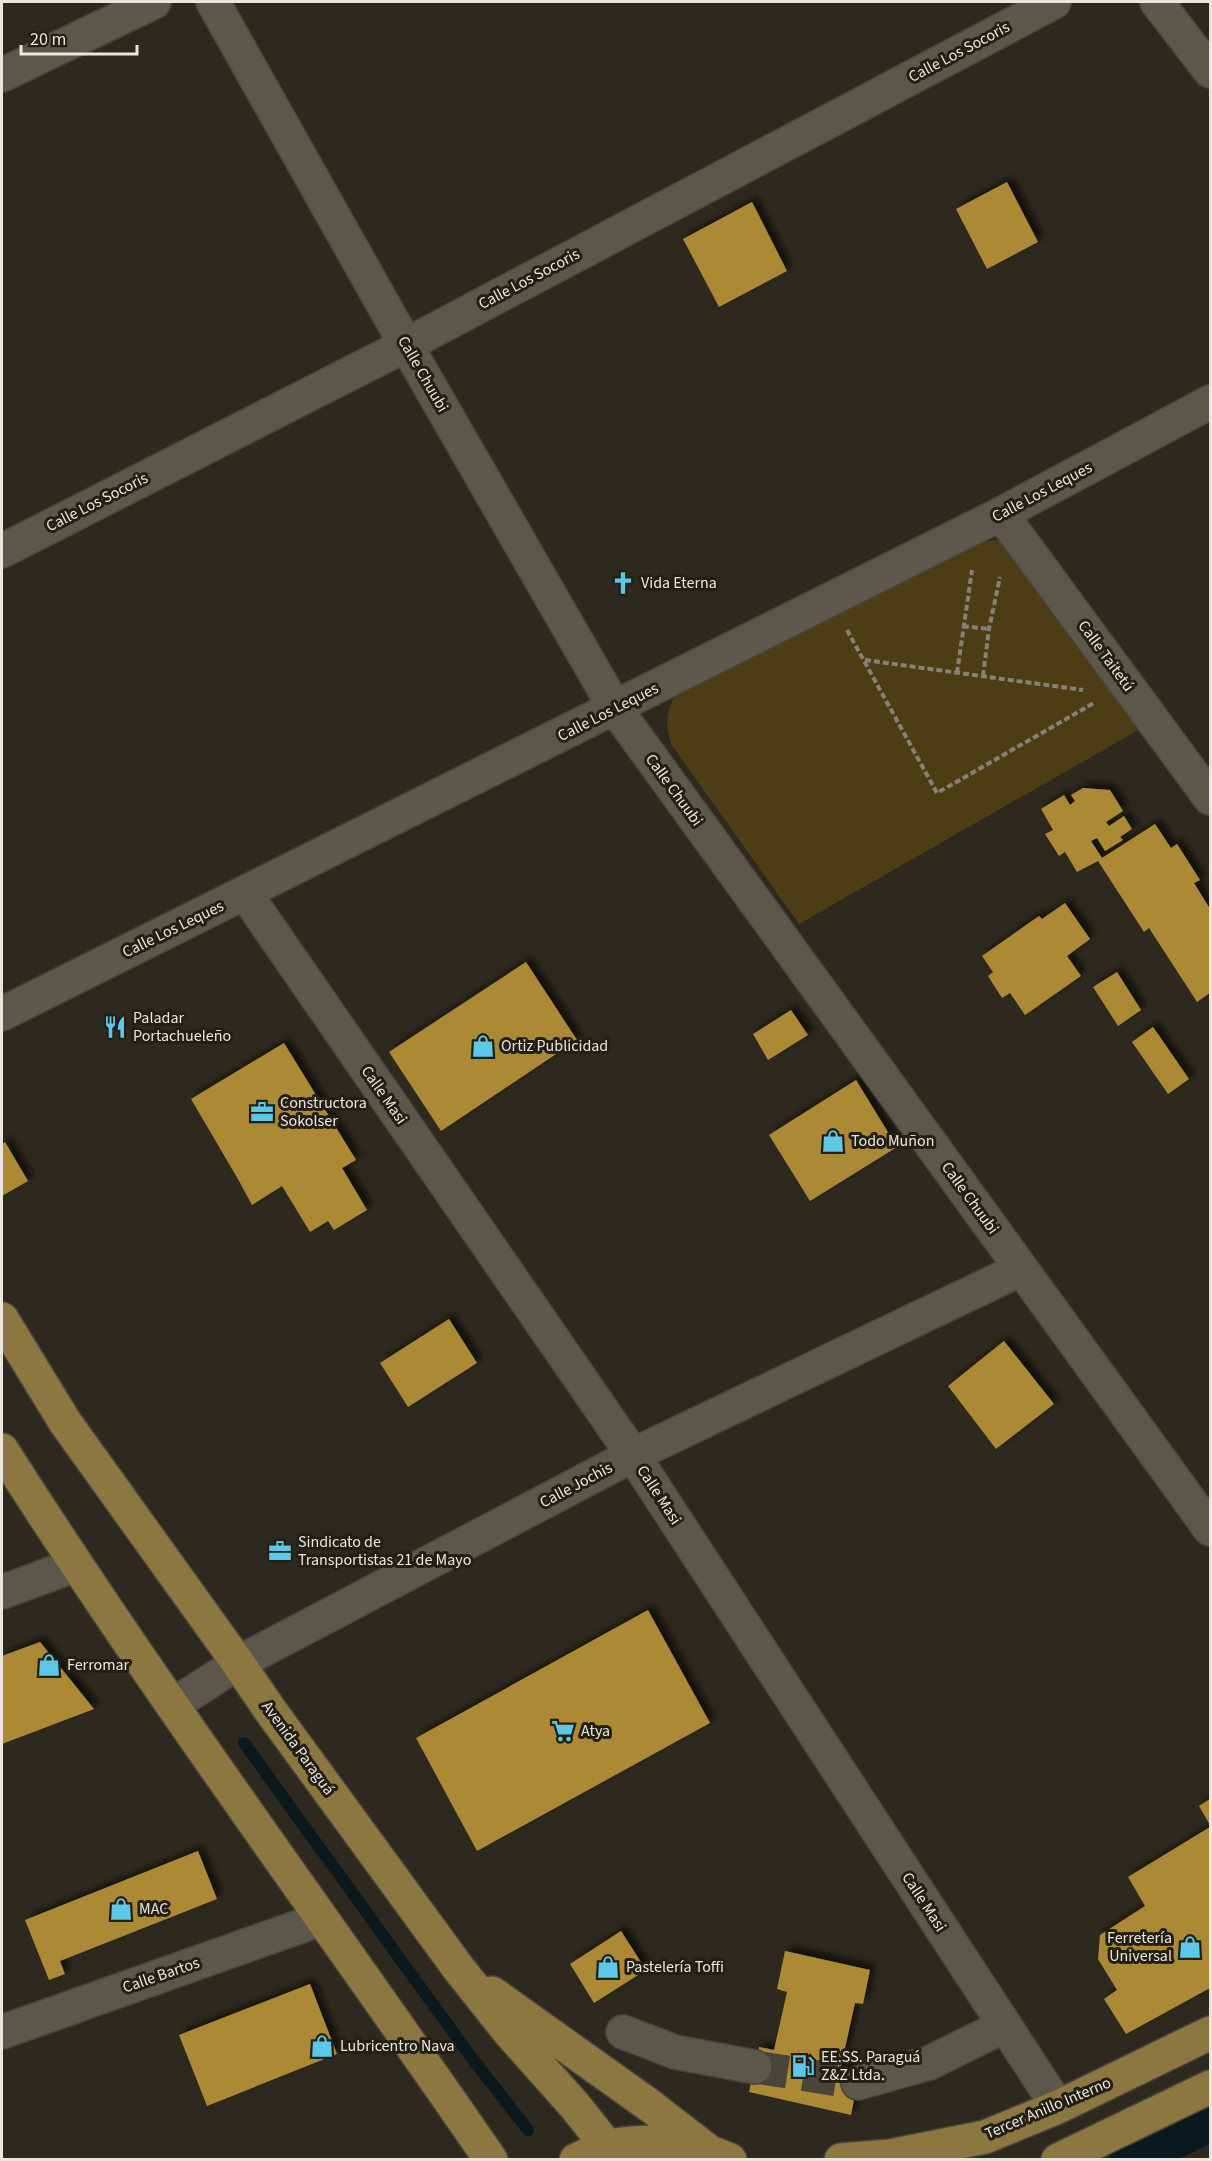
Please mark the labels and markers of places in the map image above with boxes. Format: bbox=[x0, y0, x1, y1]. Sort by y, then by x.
church icon: Vida Eterna bbox=[610, 570, 636, 596]
place label: Vida Eterna bbox=[641, 572, 717, 594]
place label: Paladar Portachueleño bbox=[133, 1007, 231, 1047]
restaurant icon: Paladar Portachueleño bbox=[102, 1014, 128, 1040]
shop icon: Ortiz Publicidad bbox=[470, 1033, 496, 1059]
place label: Ortiz Publicidad bbox=[501, 1035, 608, 1057]
place label: Constructora Sokolser bbox=[280, 1092, 367, 1132]
office icon: Constructora Sokolser bbox=[249, 1099, 275, 1125]
shop icon: Todo Muñon bbox=[820, 1128, 846, 1154]
place label: Todo Muñon bbox=[851, 1130, 934, 1152]
place label: Sindicato de Transportistas 21 de Mayo bbox=[298, 1531, 471, 1571]
office icon: Sindicato de Transportistas 21 de Mayo bbox=[267, 1538, 293, 1564]
shop icon: Ferromar bbox=[36, 1652, 62, 1678]
place label: Ferromar bbox=[67, 1654, 130, 1676]
supermarket icon: Atya bbox=[550, 1718, 576, 1744]
place label: Atya bbox=[581, 1720, 610, 1742]
shop icon: MAC bbox=[108, 1896, 134, 1922]
place label: MAC bbox=[139, 1898, 168, 1920]
place label: Ferretería Universal bbox=[1107, 1927, 1172, 1967]
shop icon: Ferretería Universal bbox=[1177, 1934, 1203, 1960]
shop icon: Pastelería Toffi bbox=[595, 1954, 621, 1980]
place label: Pastelería Toffi bbox=[626, 1956, 724, 1978]
shop icon: Lubricentro Nava bbox=[309, 2033, 335, 2059]
place label: Lubricentro Nava bbox=[340, 2035, 455, 2057]
place label: EE.SS. Paraguá Z&Z Ltda. bbox=[821, 2046, 920, 2086]
fuel station icon: EE.SS. Paraguá Z&Z Ltda. bbox=[790, 2053, 816, 2079]

